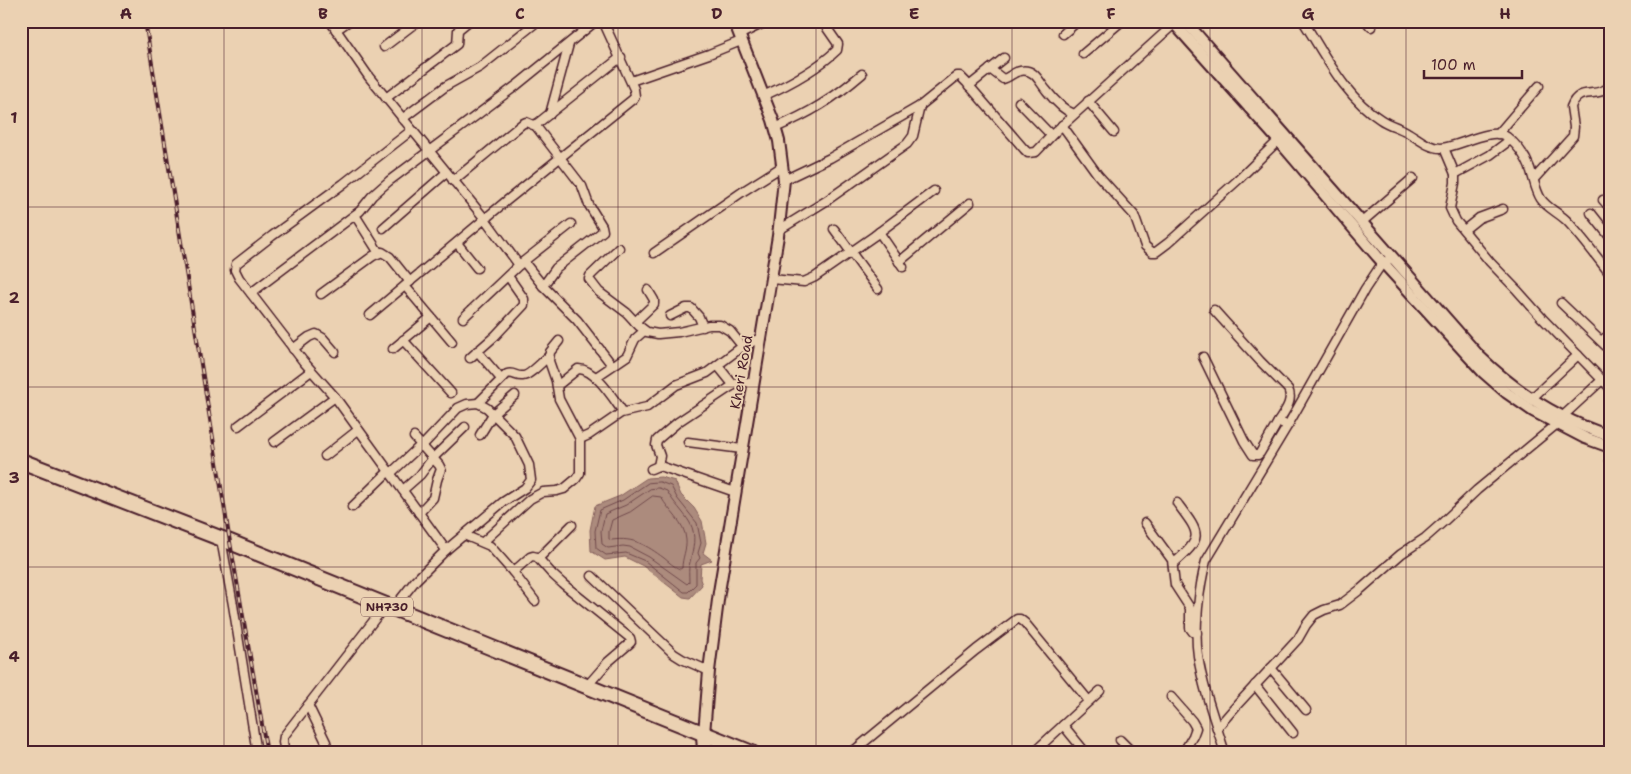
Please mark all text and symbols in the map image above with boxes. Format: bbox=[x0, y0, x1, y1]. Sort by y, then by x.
text: A bbox=[120, 3, 132, 24]
text: B bbox=[318, 3, 328, 24]
text: C bbox=[515, 3, 525, 24]
text: D bbox=[711, 3, 723, 24]
text: E bbox=[909, 3, 919, 24]
text: F bbox=[1106, 3, 1116, 24]
text: G bbox=[1302, 3, 1315, 24]
text: H bbox=[1499, 3, 1511, 24]
scale bar bbox=[1424, 48, 1521, 80]
text: 100 m bbox=[1431, 55, 1476, 75]
text: 1 bbox=[10, 107, 18, 128]
text: 2 bbox=[8, 287, 20, 308]
street label: Kheri Road bbox=[726, 333, 756, 411]
text: 3 bbox=[8, 467, 20, 488]
road number: NH730 bbox=[361, 598, 413, 616]
text: 4 bbox=[8, 646, 20, 667]

